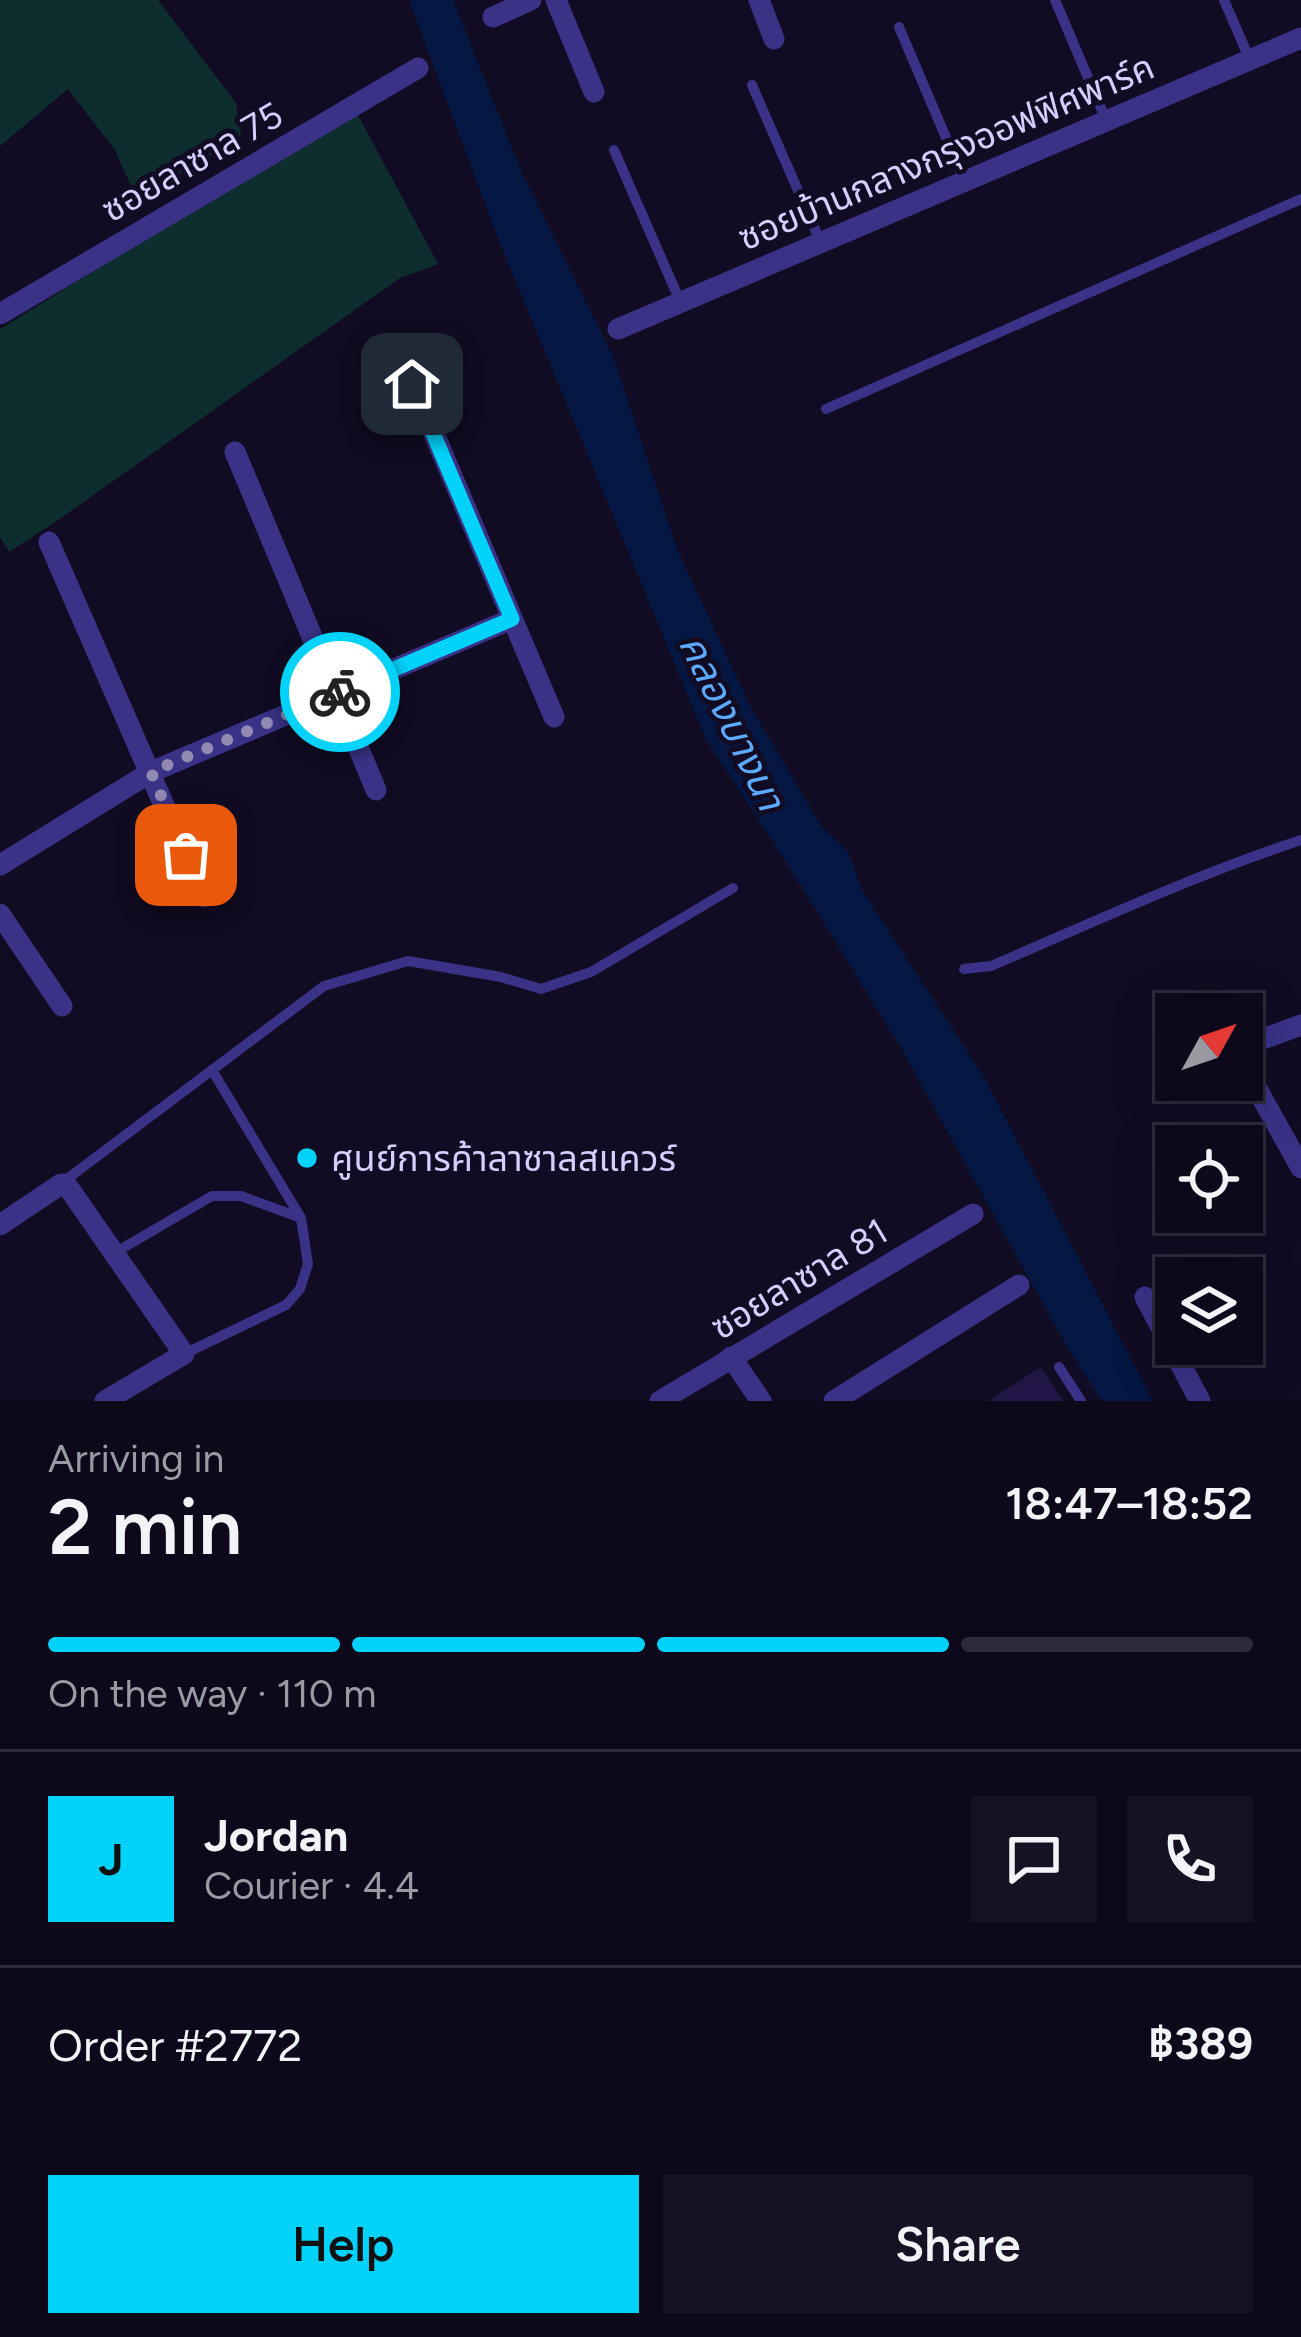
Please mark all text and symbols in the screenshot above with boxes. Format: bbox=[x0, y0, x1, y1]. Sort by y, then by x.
street label: ซอยบ้านกลางกรุงออฟฟิศพาร์ค bbox=[732, 45, 1160, 259]
street label: ซอยลาซาล 75 bbox=[94, 93, 290, 231]
pin bbox=[361, 333, 463, 435]
icon: home bbox=[379, 351, 445, 417]
water label: คลองบางนา bbox=[669, 626, 796, 819]
courier bbox=[280, 632, 400, 752]
icon: bike bbox=[307, 659, 373, 725]
pin bbox=[135, 804, 237, 906]
icon: bag bbox=[153, 822, 219, 888]
north arrow bbox=[1155, 993, 1263, 1101]
map controls bbox=[1155, 993, 1263, 1365]
button: locate bbox=[1155, 1125, 1263, 1233]
place label: ศูนย์การค้าลาซาลสแควร์ bbox=[331, 1137, 678, 1180]
marker: ศูนย์การค้าลาซาลสแควร์ bbox=[294, 1145, 320, 1171]
street label: ซอยลาซาล 81 bbox=[703, 1210, 895, 1348]
button: layers bbox=[1155, 1257, 1263, 1365]
text: Arriving in bbox=[48, 1435, 224, 1482]
text: 18:47–18:52 bbox=[1005, 1476, 1253, 1530]
text: 2 min bbox=[48, 1480, 242, 1574]
text: On the way · 110 m bbox=[48, 1670, 377, 1717]
button: chat bbox=[971, 1796, 1097, 1922]
button: phone bbox=[1127, 1796, 1253, 1922]
text: Jordan bbox=[204, 1808, 348, 1862]
text: J bbox=[99, 1832, 123, 1886]
text: Courier · 4.4 bbox=[204, 1862, 419, 1909]
text: ฿389 bbox=[1148, 2016, 1253, 2070]
text: Order #2772 bbox=[48, 2018, 302, 2072]
button: Help bbox=[48, 2175, 639, 2313]
button: Share bbox=[663, 2175, 1253, 2313]

